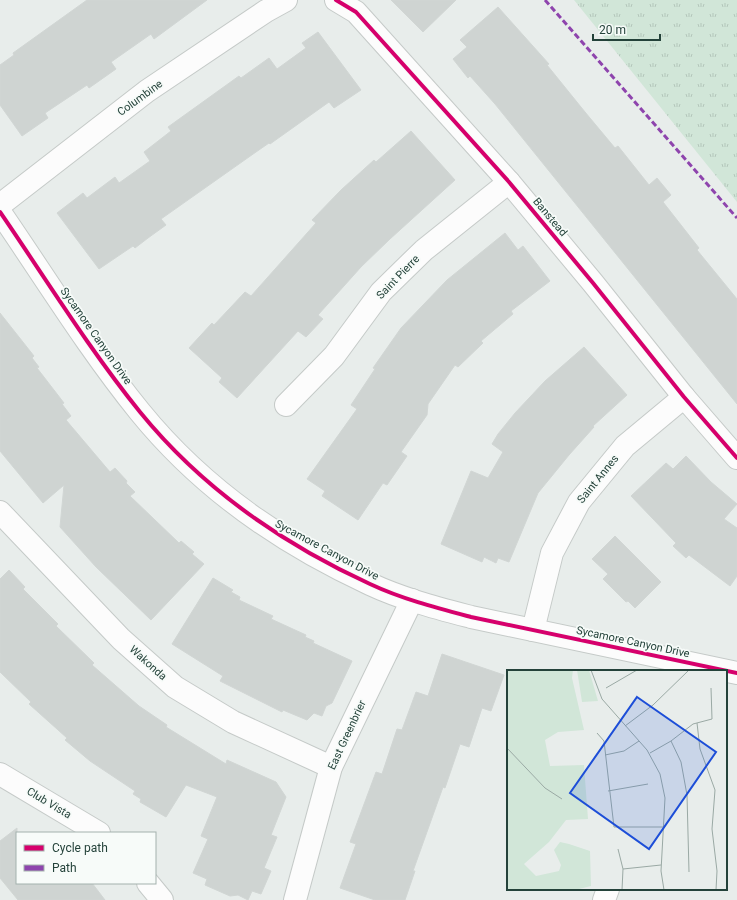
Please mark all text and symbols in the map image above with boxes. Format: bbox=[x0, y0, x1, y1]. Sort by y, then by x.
scale bar bbox=[593, 16, 660, 42]
text: 20 m bbox=[599, 23, 626, 37]
street label: Columbine bbox=[115, 77, 165, 119]
street label: Banstead bbox=[530, 195, 570, 239]
street label: Saint Pierre bbox=[374, 252, 422, 302]
street label: Sycamore Canyon Drive bbox=[58, 285, 135, 387]
street label: Saint Annes bbox=[575, 452, 622, 506]
street label: Sycamore Canyon Drive bbox=[273, 517, 381, 583]
street label: Sycamore Canyon Drive bbox=[575, 624, 691, 660]
street label: Wakonda bbox=[127, 643, 169, 683]
inset map bbox=[507, 670, 727, 890]
street label: East Greenbrier bbox=[325, 698, 369, 772]
street label: Club Vista bbox=[24, 785, 74, 821]
legend bbox=[16, 832, 156, 884]
text: Cycle path bbox=[52, 841, 108, 855]
text: Path bbox=[52, 861, 77, 875]

